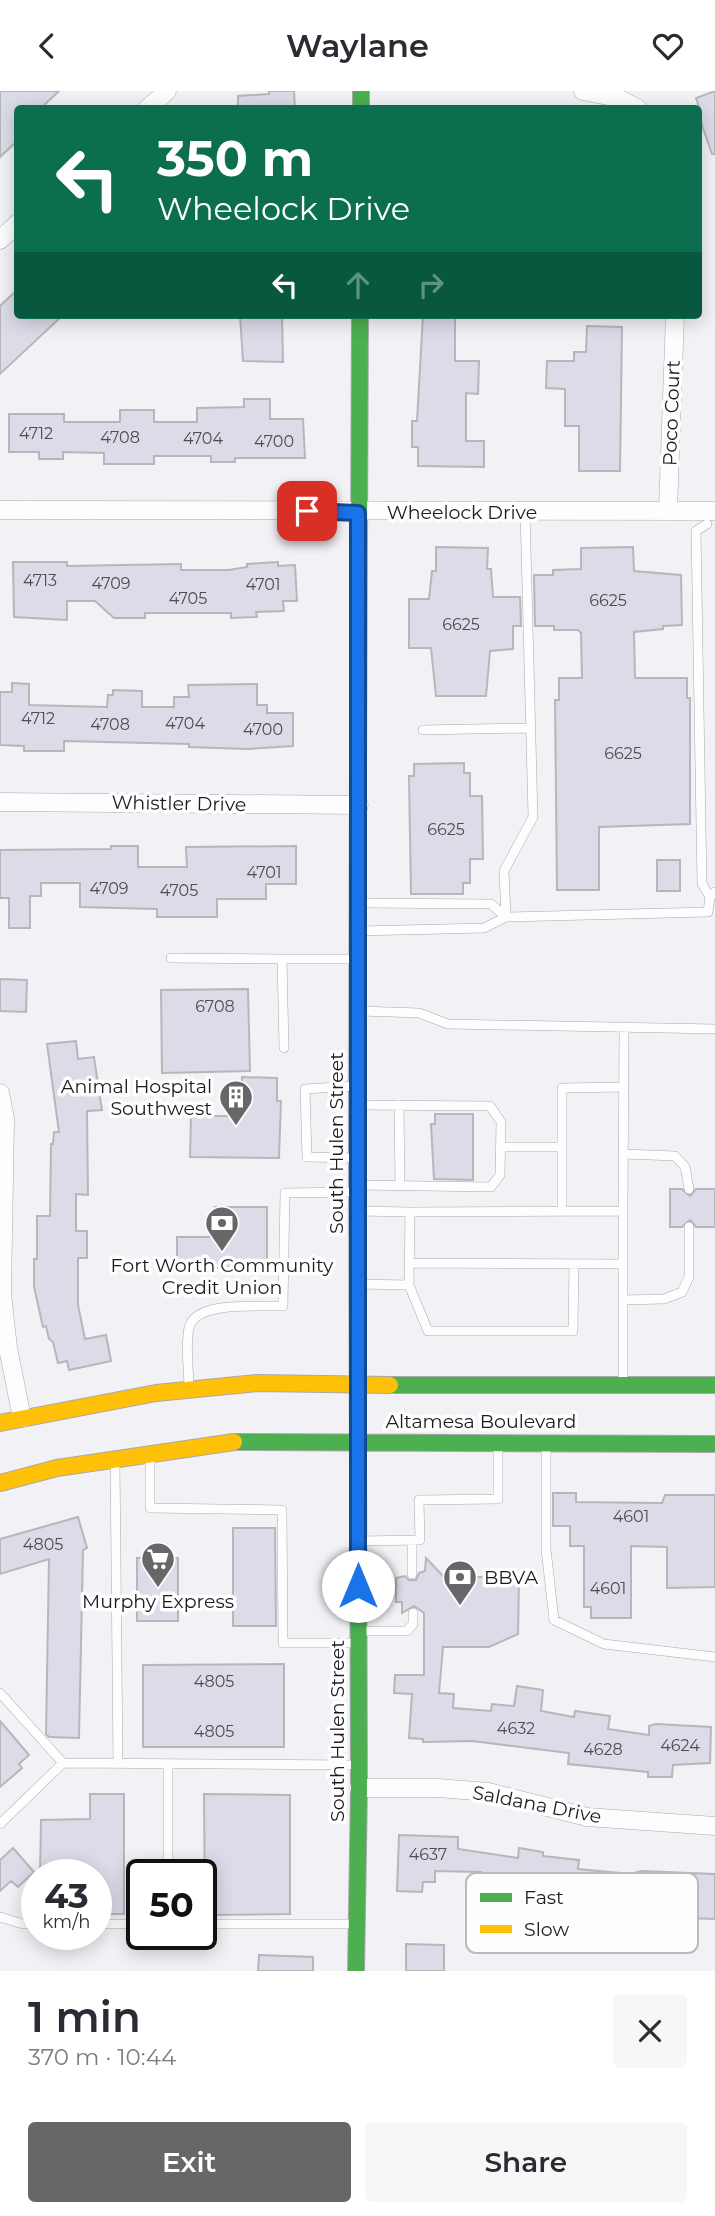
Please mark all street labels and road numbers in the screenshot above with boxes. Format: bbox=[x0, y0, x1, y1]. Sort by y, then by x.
street label: Poco Court bbox=[658, 359, 685, 466]
street label: Wheelock Drive bbox=[387, 501, 537, 524]
street label: Whistler Drive bbox=[111, 791, 247, 816]
street label: South Hulen Street bbox=[325, 1052, 348, 1234]
street label: Altamesa Boulevard bbox=[385, 1410, 577, 1433]
street label: South Hulen Street bbox=[326, 1640, 349, 1822]
street label: Saldana Drive bbox=[470, 1781, 603, 1828]

